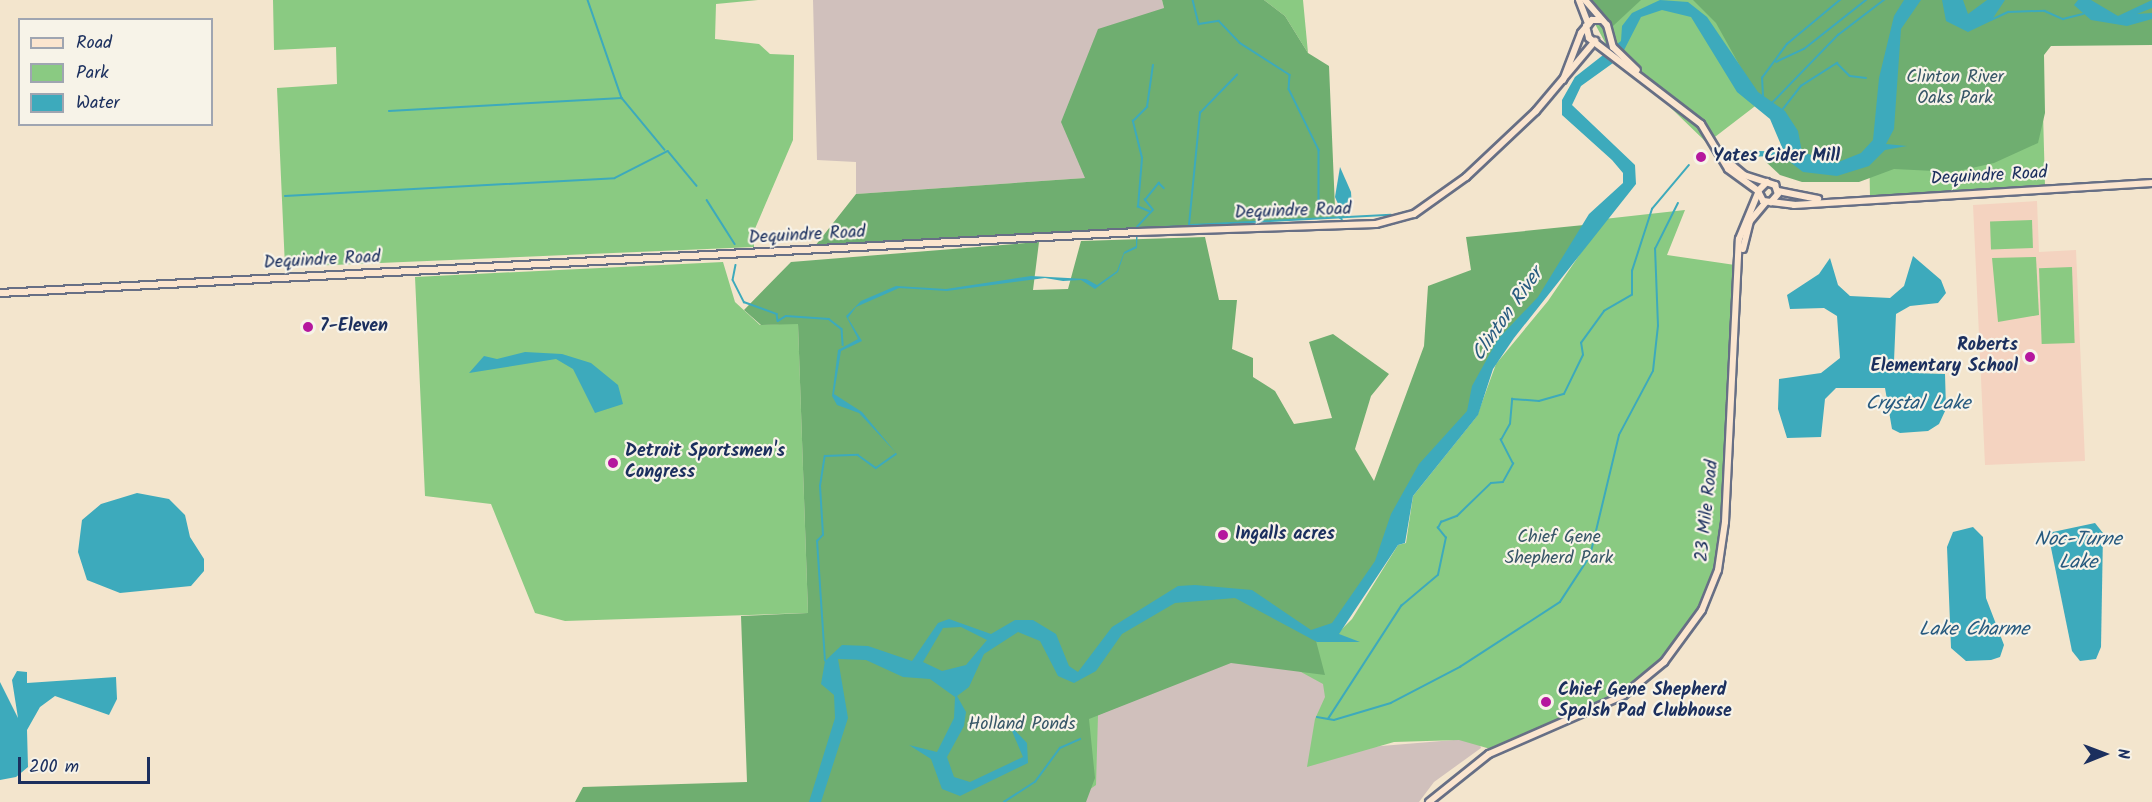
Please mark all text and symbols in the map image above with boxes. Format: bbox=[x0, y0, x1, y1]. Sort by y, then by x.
legend bbox=[18, 18, 213, 126]
text: Road bbox=[76, 29, 112, 58]
text: Park bbox=[76, 59, 109, 88]
park label: Clinton River Oaks Park bbox=[1906, 68, 2004, 110]
text: Water bbox=[76, 89, 120, 118]
place label: Yates Cider Mill bbox=[1713, 146, 1840, 168]
marker: Yates Cider Mill bbox=[1694, 150, 1708, 164]
street label: Dequindre Road bbox=[1930, 163, 2048, 191]
street label: Dequindre Road bbox=[1234, 199, 1352, 225]
street label: Dequindre Road bbox=[748, 222, 866, 250]
street label: Dequindre Road bbox=[263, 247, 381, 275]
water label: Clinton River bbox=[1467, 264, 1549, 366]
place label: 7-Eleven bbox=[320, 316, 388, 338]
marker: 7-Eleven bbox=[301, 320, 315, 334]
place label: Roberts Elementary School bbox=[1871, 336, 2018, 378]
marker: Roberts Elementary School bbox=[2023, 350, 2037, 364]
water label: Crystal Lake bbox=[1865, 392, 1971, 416]
place label: Detroit Sportsmen's Congress bbox=[625, 442, 785, 484]
marker: Detroit Sportsmen's Congress bbox=[606, 456, 620, 470]
street label: 23 Mile Road bbox=[1692, 459, 1724, 563]
place label: Ingalls acres bbox=[1235, 524, 1335, 546]
marker: Ingalls acres bbox=[1216, 528, 1230, 542]
park label: Chief Gene Shepherd Park bbox=[1505, 528, 1613, 570]
water label: Noc-Turne Lake bbox=[2034, 528, 2122, 575]
water label: Lake Charme bbox=[1919, 618, 2029, 642]
place label: Chief Gene Shepherd Spalsh Pad Clubhouse bbox=[1558, 681, 1732, 724]
marker: Chief Gene Shepherd Spalsh Pad Clubhouse bbox=[1539, 695, 1553, 709]
park label: Holland Ponds bbox=[968, 714, 1076, 736]
north arrow bbox=[2074, 724, 2134, 784]
scale bar bbox=[21, 745, 153, 783]
text: N bbox=[2110, 748, 2135, 759]
text: 200 m bbox=[29, 753, 79, 782]

